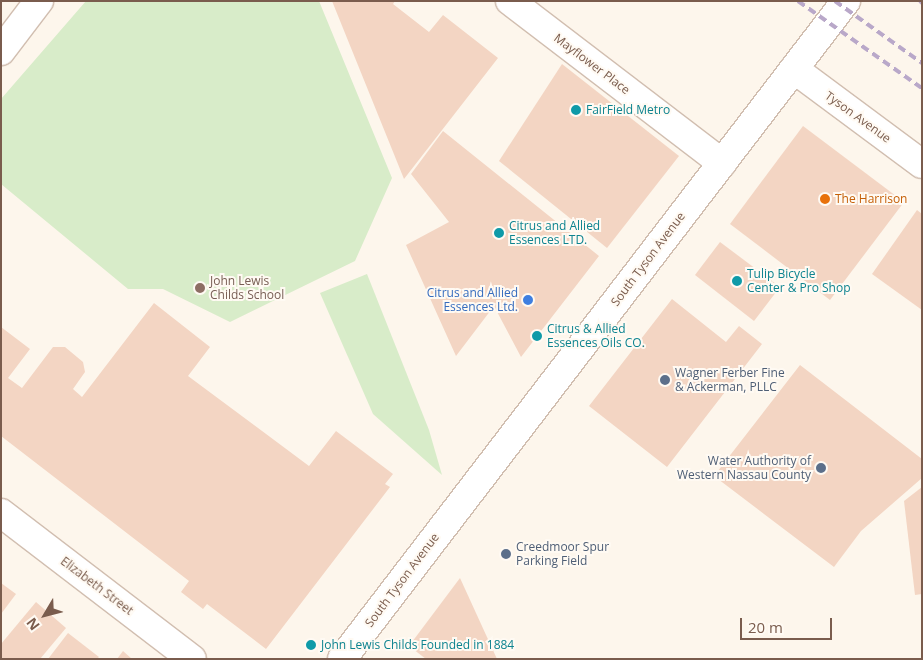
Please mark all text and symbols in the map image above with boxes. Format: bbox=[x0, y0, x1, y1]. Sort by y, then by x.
street label: Mayflower Place bbox=[551, 31, 633, 97]
street label: Tyson Avenue bbox=[822, 88, 894, 146]
place label: FairField Metro bbox=[586, 103, 670, 117]
marker: FairField Metro bbox=[570, 104, 582, 116]
place label: The Harrison bbox=[835, 192, 907, 206]
marker: The Harrison bbox=[819, 193, 831, 205]
street label: South Tyson Avenue bbox=[608, 209, 688, 309]
place label: Citrus and Allied Essences LTD. bbox=[509, 219, 600, 247]
marker: Citrus and Allied Essences LTD. bbox=[493, 227, 505, 239]
place label: Tulip Bicycle Center & Pro Shop bbox=[747, 267, 851, 295]
place label: John Lewis Childs School bbox=[210, 274, 284, 302]
marker: Tulip Bicycle Center & Pro Shop bbox=[731, 275, 743, 287]
marker: John Lewis Childs School bbox=[194, 282, 206, 294]
place label: Citrus and Allied Essences Ltd. bbox=[427, 286, 518, 314]
marker: Citrus and Allied Essences Ltd. bbox=[522, 294, 534, 306]
place label: Citrus & Allied Essences Oils CO. bbox=[547, 322, 645, 350]
marker: Citrus & Allied Essences Oils CO. bbox=[531, 330, 543, 342]
place label: Wagner Ferber Fine & Ackerman, PLLC bbox=[675, 366, 785, 394]
marker: Wagner Ferber Fine & Ackerman, PLLC bbox=[659, 374, 671, 386]
place label: Water Authority of Western Nassau County bbox=[677, 454, 811, 482]
marker: Water Authority of Western Nassau County bbox=[815, 462, 827, 474]
street label: South Tyson Avenue bbox=[362, 530, 442, 630]
place label: Creedmoor Spur Parking Field bbox=[516, 540, 609, 568]
marker: Creedmoor Spur Parking Field bbox=[500, 548, 512, 560]
street label: Elizabeth Street bbox=[58, 554, 136, 618]
north arrow bbox=[20, 590, 70, 640]
scale bar bbox=[743, 608, 836, 640]
text: N bbox=[22, 614, 44, 635]
text: 20 m bbox=[748, 617, 783, 637]
place label: John Lewis Childs Founded in 1884 bbox=[321, 638, 514, 652]
marker: John Lewis Childs Founded in 1884 bbox=[305, 639, 317, 651]

